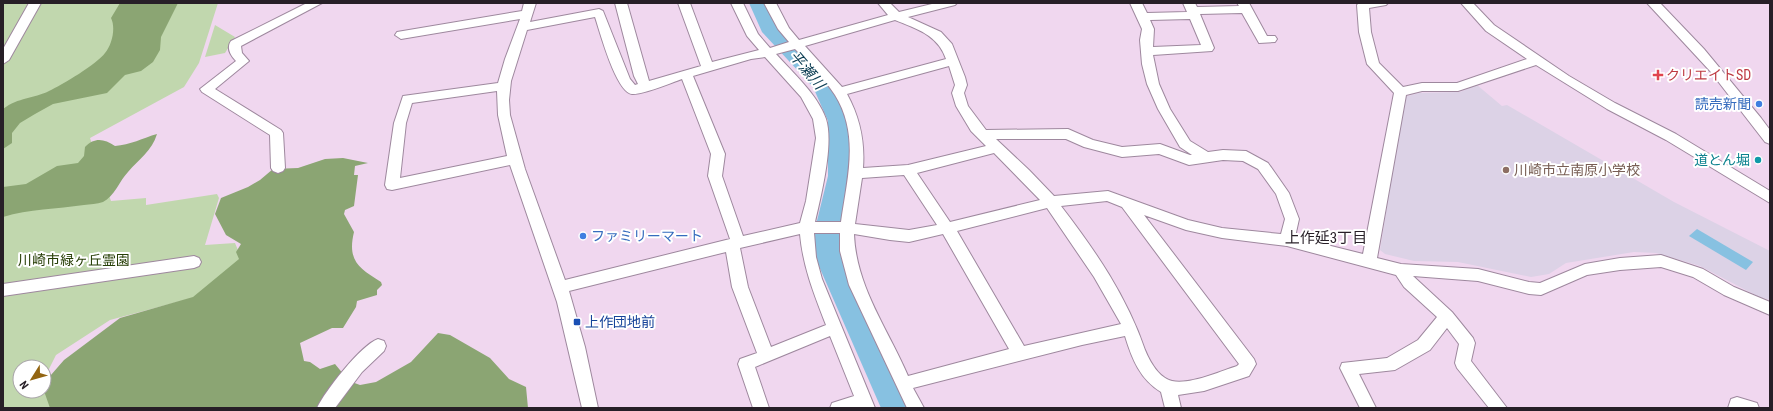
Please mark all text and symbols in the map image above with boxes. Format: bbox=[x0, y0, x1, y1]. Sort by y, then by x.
water label: 平瀬川 bbox=[786, 47, 830, 95]
place label: クリエイトSD bbox=[1666, 67, 1751, 83]
marker: クリエイトSD bbox=[1653, 70, 1663, 80]
place label: 読売新聞 bbox=[1695, 96, 1751, 112]
marker: 読売新聞 bbox=[1754, 99, 1764, 109]
place label: 道とん堀 bbox=[1694, 152, 1750, 168]
marker: 道とん堀 bbox=[1753, 155, 1763, 165]
place label: 川崎市立南原小学校 bbox=[1514, 162, 1640, 178]
marker: 川崎市立南原小学校 bbox=[1501, 165, 1511, 175]
place label: ファミリーマート bbox=[591, 228, 703, 244]
district label: 上作延3丁目 bbox=[1285, 229, 1367, 247]
marker: ファミリーマート bbox=[578, 231, 588, 241]
park label: 川崎市緑ヶ丘霊園 bbox=[18, 252, 130, 268]
place label: 上作団地前 bbox=[585, 314, 655, 330]
marker: 上作団地前 bbox=[572, 317, 582, 327]
north arrow bbox=[12, 359, 52, 399]
text: N bbox=[17, 378, 32, 391]

